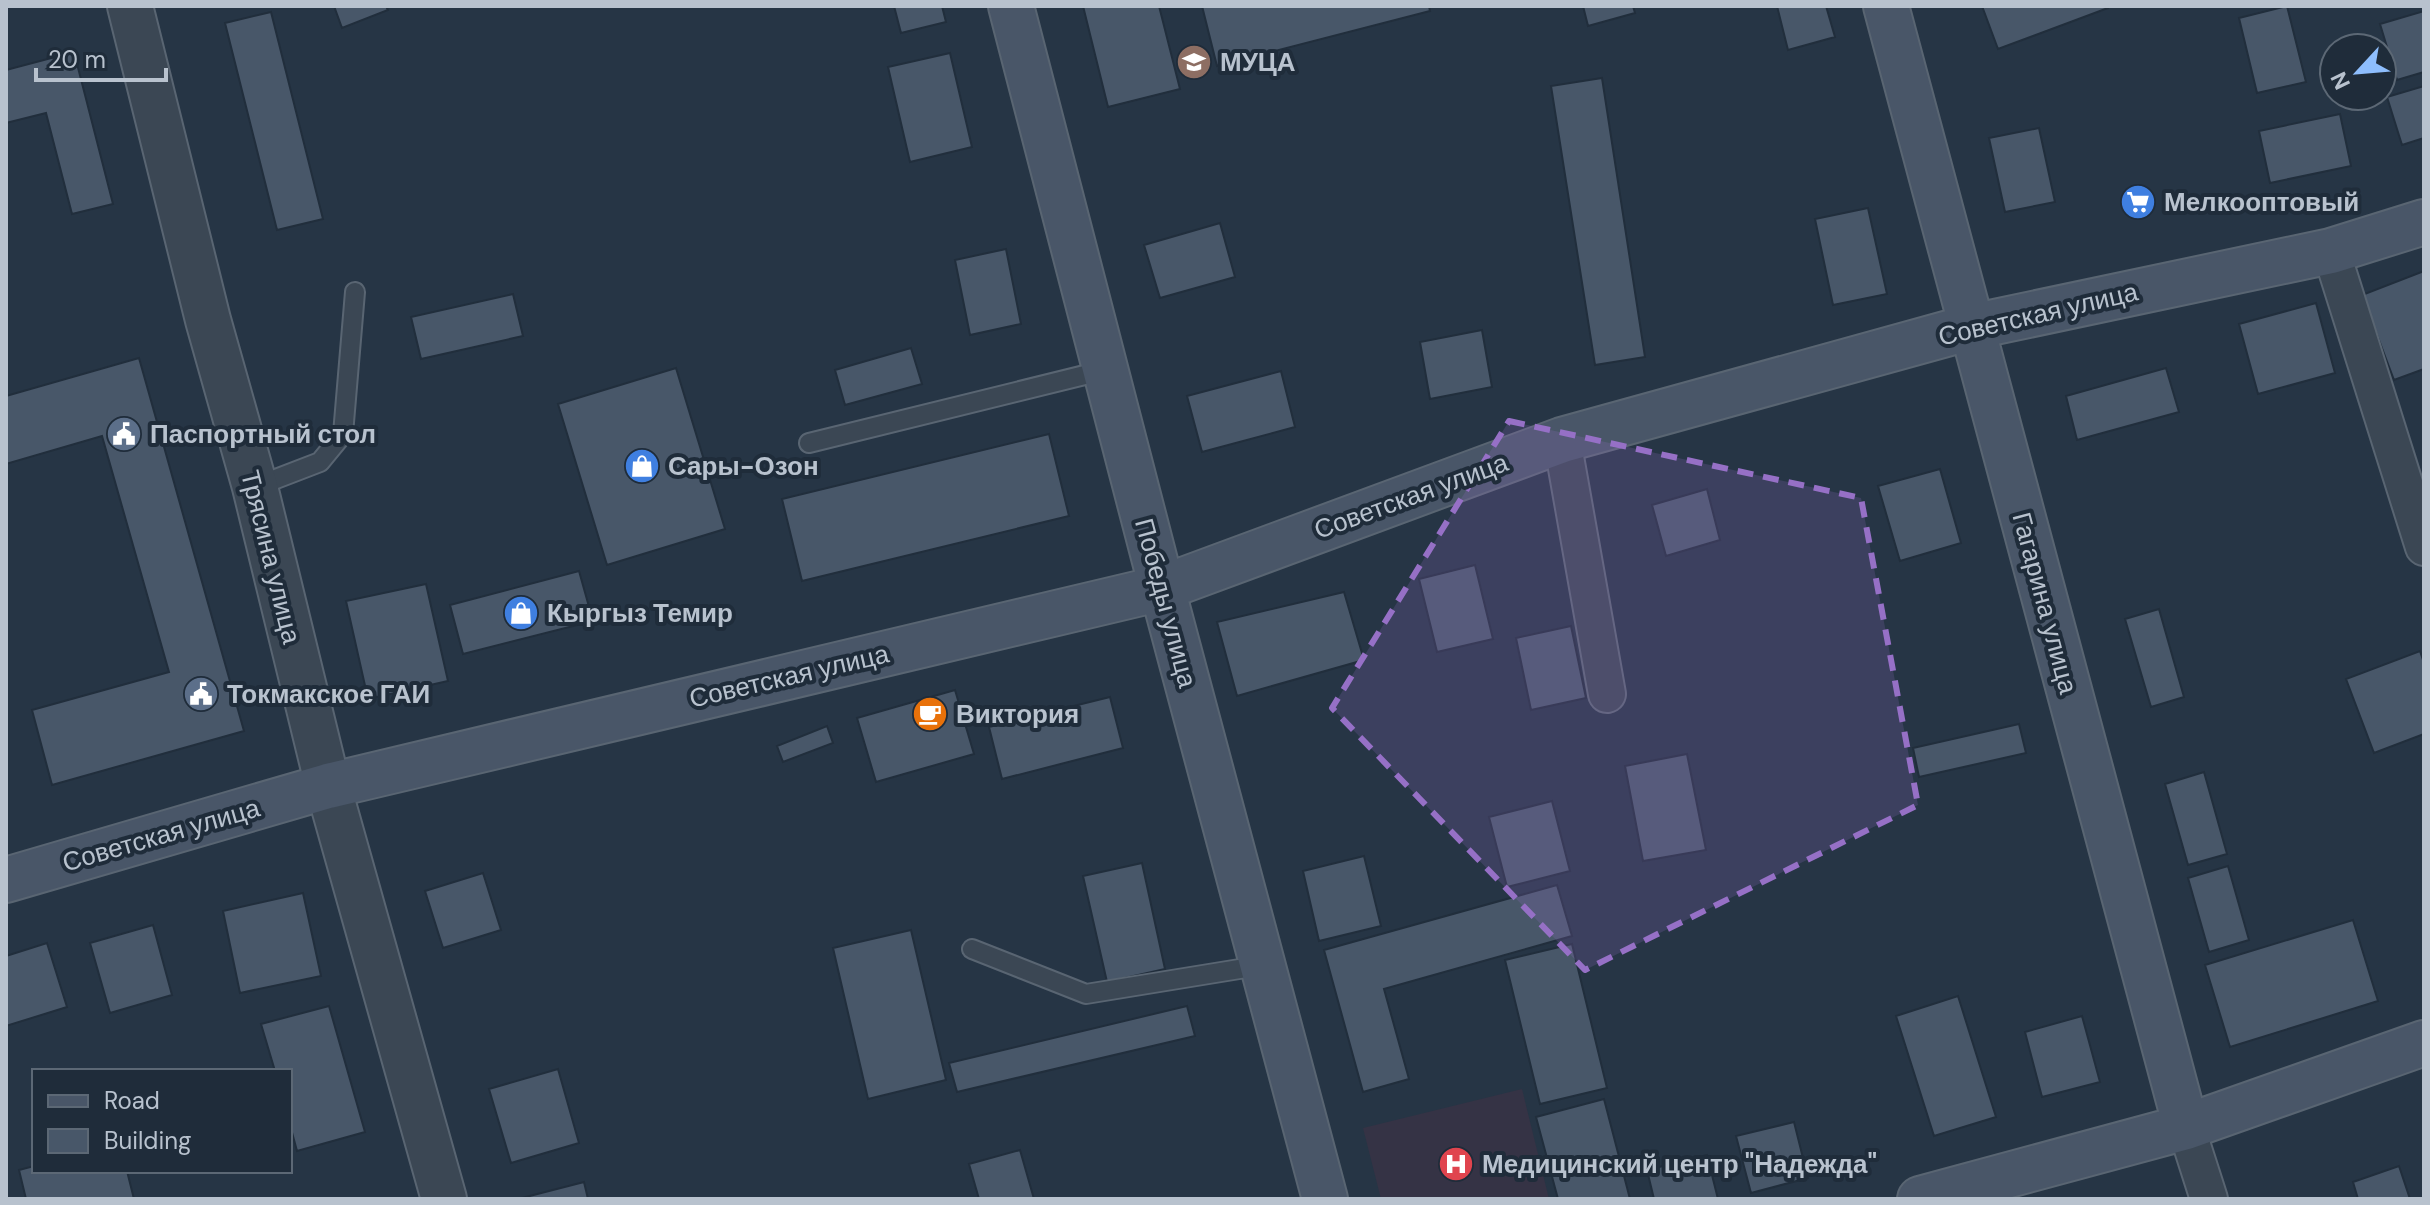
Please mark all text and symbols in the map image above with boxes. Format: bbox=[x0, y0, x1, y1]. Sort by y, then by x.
scale bar bbox=[36, 32, 166, 82]
north arrow bbox=[2318, 32, 2398, 112]
school or university icon: МУЦА bbox=[1175, 43, 1213, 81]
text: 20 m bbox=[48, 44, 106, 75]
place label: МУЦА bbox=[1220, 45, 1296, 79]
text: N bbox=[2324, 67, 2357, 94]
supermarket icon: Мелкооптовый bbox=[2119, 183, 2157, 221]
place label: Мелкооптовый bbox=[2164, 185, 2359, 219]
street label: Советская улица bbox=[1935, 274, 2142, 353]
public building icon: Паспортный стол bbox=[105, 415, 143, 453]
place label: Паспортный стол bbox=[150, 417, 376, 451]
street label: Советская улица bbox=[1309, 445, 1513, 547]
shop icon: Сары-Озон bbox=[623, 447, 661, 485]
place label: Сары-Озон bbox=[668, 449, 819, 483]
street label: Трясина улица bbox=[233, 467, 309, 648]
street label: Гагарина улица bbox=[2004, 508, 2086, 698]
street label: Победы улица bbox=[1127, 515, 1205, 692]
shop icon: Кыргыз Темир bbox=[502, 594, 540, 632]
place label: Кыргыз Темир bbox=[547, 596, 733, 630]
street label: Советская улица bbox=[686, 636, 893, 715]
public building icon: Токмакское ГАИ bbox=[182, 675, 220, 713]
place label: Токмакское ГАИ bbox=[227, 677, 430, 711]
cafe icon: Виктория bbox=[911, 695, 949, 733]
place label: Виктория bbox=[956, 697, 1079, 731]
street label: Советская улица bbox=[58, 790, 264, 879]
legend bbox=[32, 1069, 292, 1173]
text: Road bbox=[104, 1085, 160, 1116]
text: Building bbox=[104, 1125, 191, 1156]
hospital icon: Медицинский центр "Надежда" bbox=[1437, 1145, 1475, 1183]
place label: Медицинский центр "Надежда" bbox=[1482, 1147, 1877, 1181]

